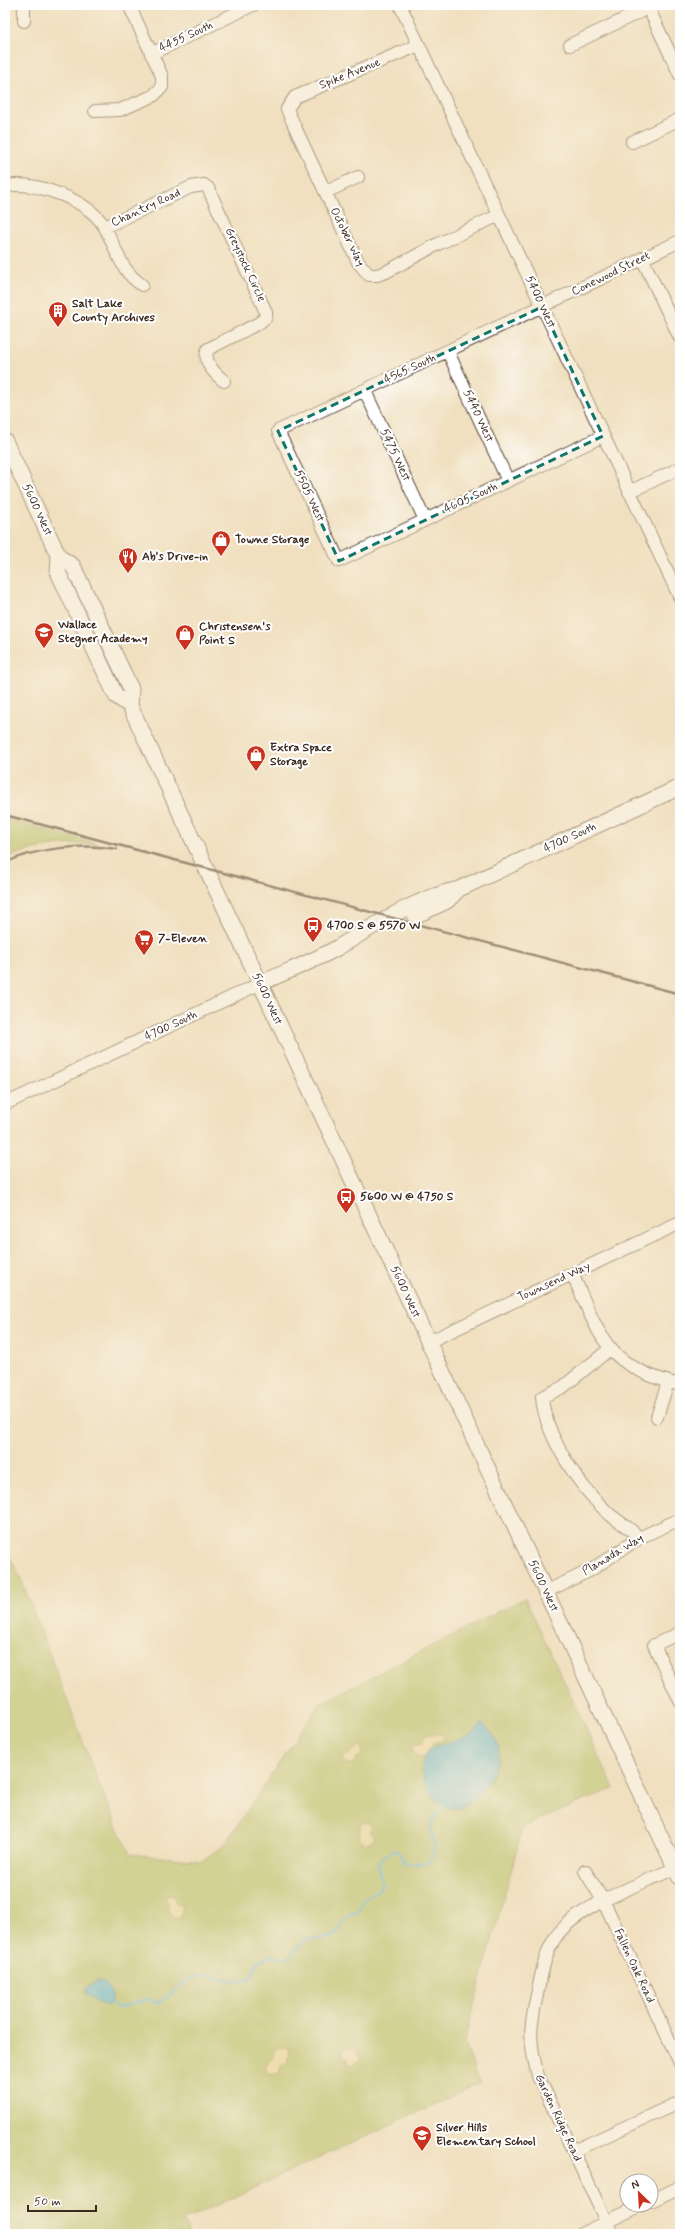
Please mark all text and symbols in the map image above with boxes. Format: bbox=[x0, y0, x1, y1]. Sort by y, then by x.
street label: 4455 South bbox=[157, 18, 215, 56]
street label: Spike Avenue bbox=[317, 54, 383, 94]
street label: Chantry Road bbox=[109, 185, 183, 231]
street label: October Way bbox=[326, 205, 368, 269]
street label: Greystock Circle bbox=[221, 225, 269, 305]
street label: Conewood Street bbox=[569, 248, 654, 300]
street label: 5400 West bbox=[521, 273, 559, 332]
place label: Salt Lake County Archives bbox=[72, 296, 156, 326]
building icon: Salt Lake County Archives bbox=[47, 300, 69, 328]
street label: 4565 South bbox=[381, 350, 439, 388]
street label: 5440 West bbox=[459, 387, 497, 445]
street label: 5475 West bbox=[376, 426, 414, 484]
street label: 5505 West bbox=[290, 467, 328, 525]
street label: 4605 South bbox=[442, 479, 500, 517]
street label: 5600 West bbox=[18, 481, 56, 539]
shop icon: Towne Storage bbox=[210, 529, 232, 557]
place label: Towne Storage bbox=[235, 532, 310, 548]
restaurant icon: Ab's Drive-in bbox=[117, 546, 139, 574]
place label: Ab's Drive-in bbox=[142, 549, 208, 565]
place label: Wallace Stegner Academy bbox=[57, 617, 148, 648]
place label: Christensen's Point S bbox=[199, 619, 271, 649]
school or university icon: Wallace Stegner Academy bbox=[33, 621, 55, 649]
shop icon: Christensen's Point S bbox=[174, 623, 196, 651]
place label: Extra Space Storage bbox=[270, 740, 332, 770]
shop icon: Extra Space Storage bbox=[245, 744, 267, 772]
street label: 4700 South bbox=[541, 819, 599, 857]
bus stop icon: 4700 S @ 5570 W bbox=[302, 915, 324, 943]
place label: 4700 S @ 5570 W bbox=[327, 918, 420, 934]
supermarket icon: 7-Eleven bbox=[133, 928, 155, 956]
place label: 7-Eleven bbox=[158, 931, 208, 947]
street label: 5600 West bbox=[248, 970, 286, 1028]
street label: 4700 South bbox=[142, 1007, 200, 1045]
bus stop icon: 5600 W @ 4750 S bbox=[335, 1186, 357, 1214]
place label: 5600 W @ 4750 S bbox=[360, 1189, 454, 1205]
street label: Townsend Way bbox=[515, 1258, 593, 1306]
street label: 5600 West bbox=[386, 1263, 424, 1321]
street label: Planada Way bbox=[579, 1530, 647, 1580]
street label: 5600 West bbox=[524, 1557, 562, 1615]
street label: Fallen Oak Road bbox=[610, 1926, 658, 2006]
street label: Garden Ridge Road bbox=[531, 2072, 585, 2164]
place label: Silver Hills Elementary School bbox=[436, 2120, 536, 2150]
school or university icon: Silver Hills Elementary School bbox=[411, 2124, 433, 2152]
north arrow bbox=[619, 2173, 659, 2213]
text: N bbox=[629, 2177, 641, 2193]
scale bar bbox=[28, 2187, 96, 2213]
text: 50 m bbox=[34, 2194, 61, 2210]

